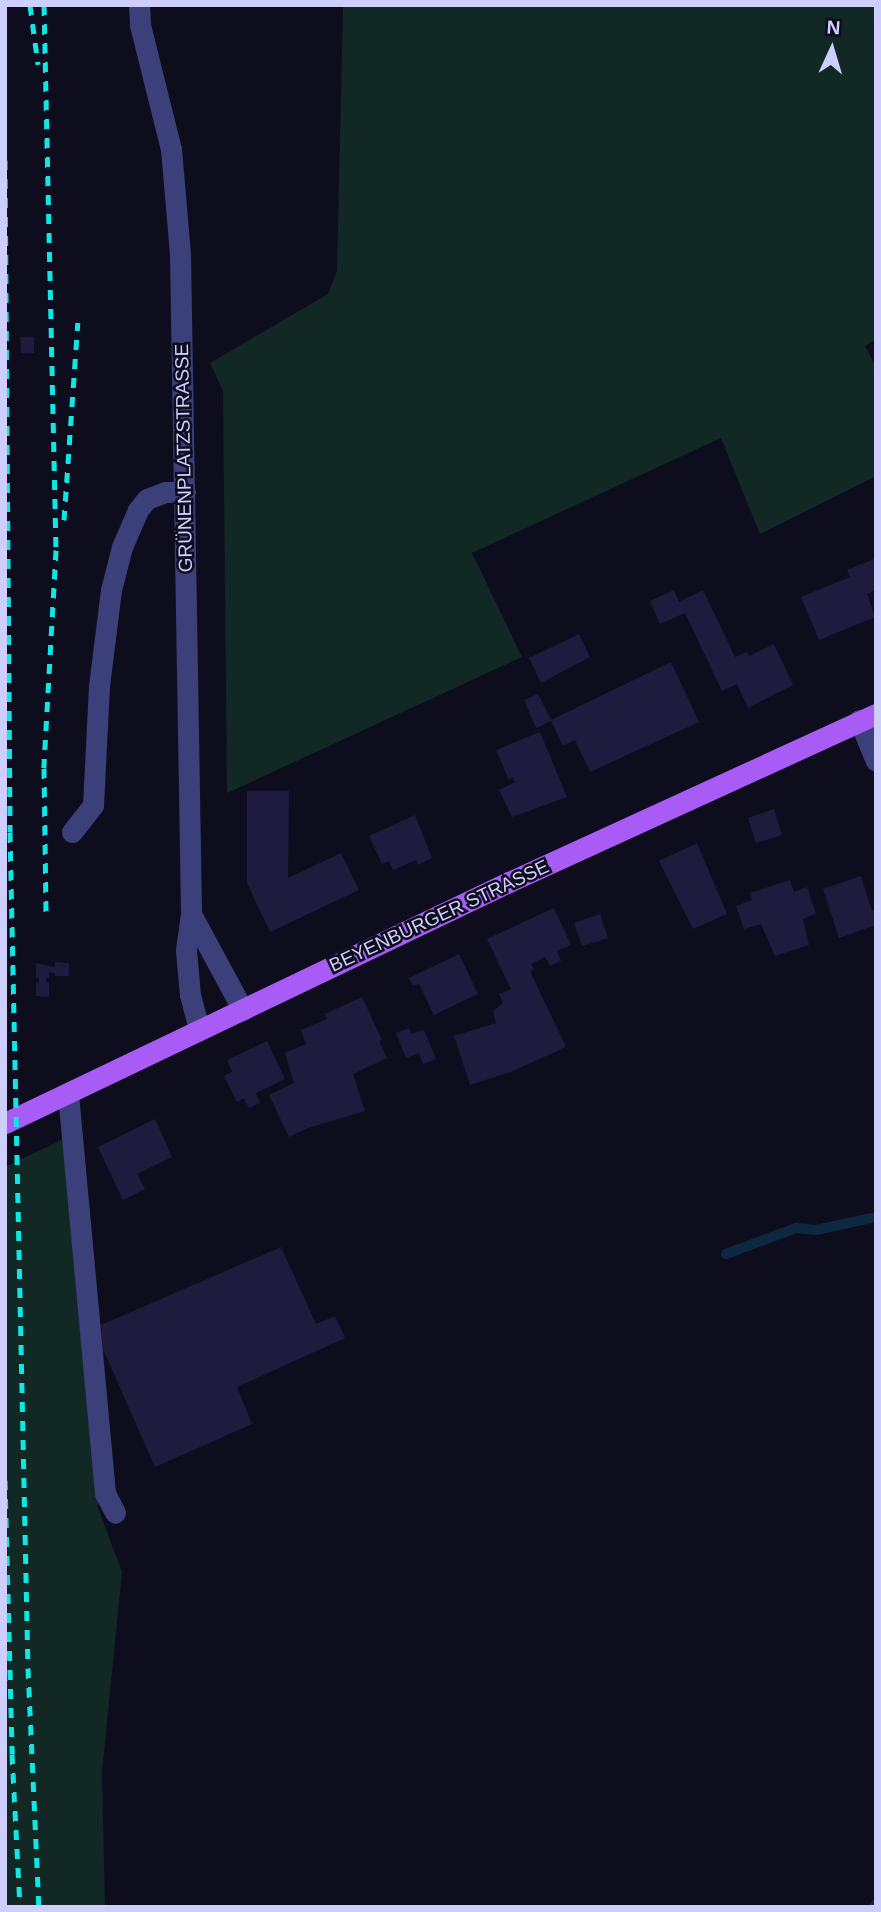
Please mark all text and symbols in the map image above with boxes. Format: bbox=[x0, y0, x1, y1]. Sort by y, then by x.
north arrow bbox=[797, 14, 867, 84]
text: N bbox=[826, 17, 841, 39]
street label: GRÜNENPLATZSTRASSE bbox=[171, 343, 197, 573]
street label: BEYENBURGER STRASSE bbox=[326, 855, 552, 977]

